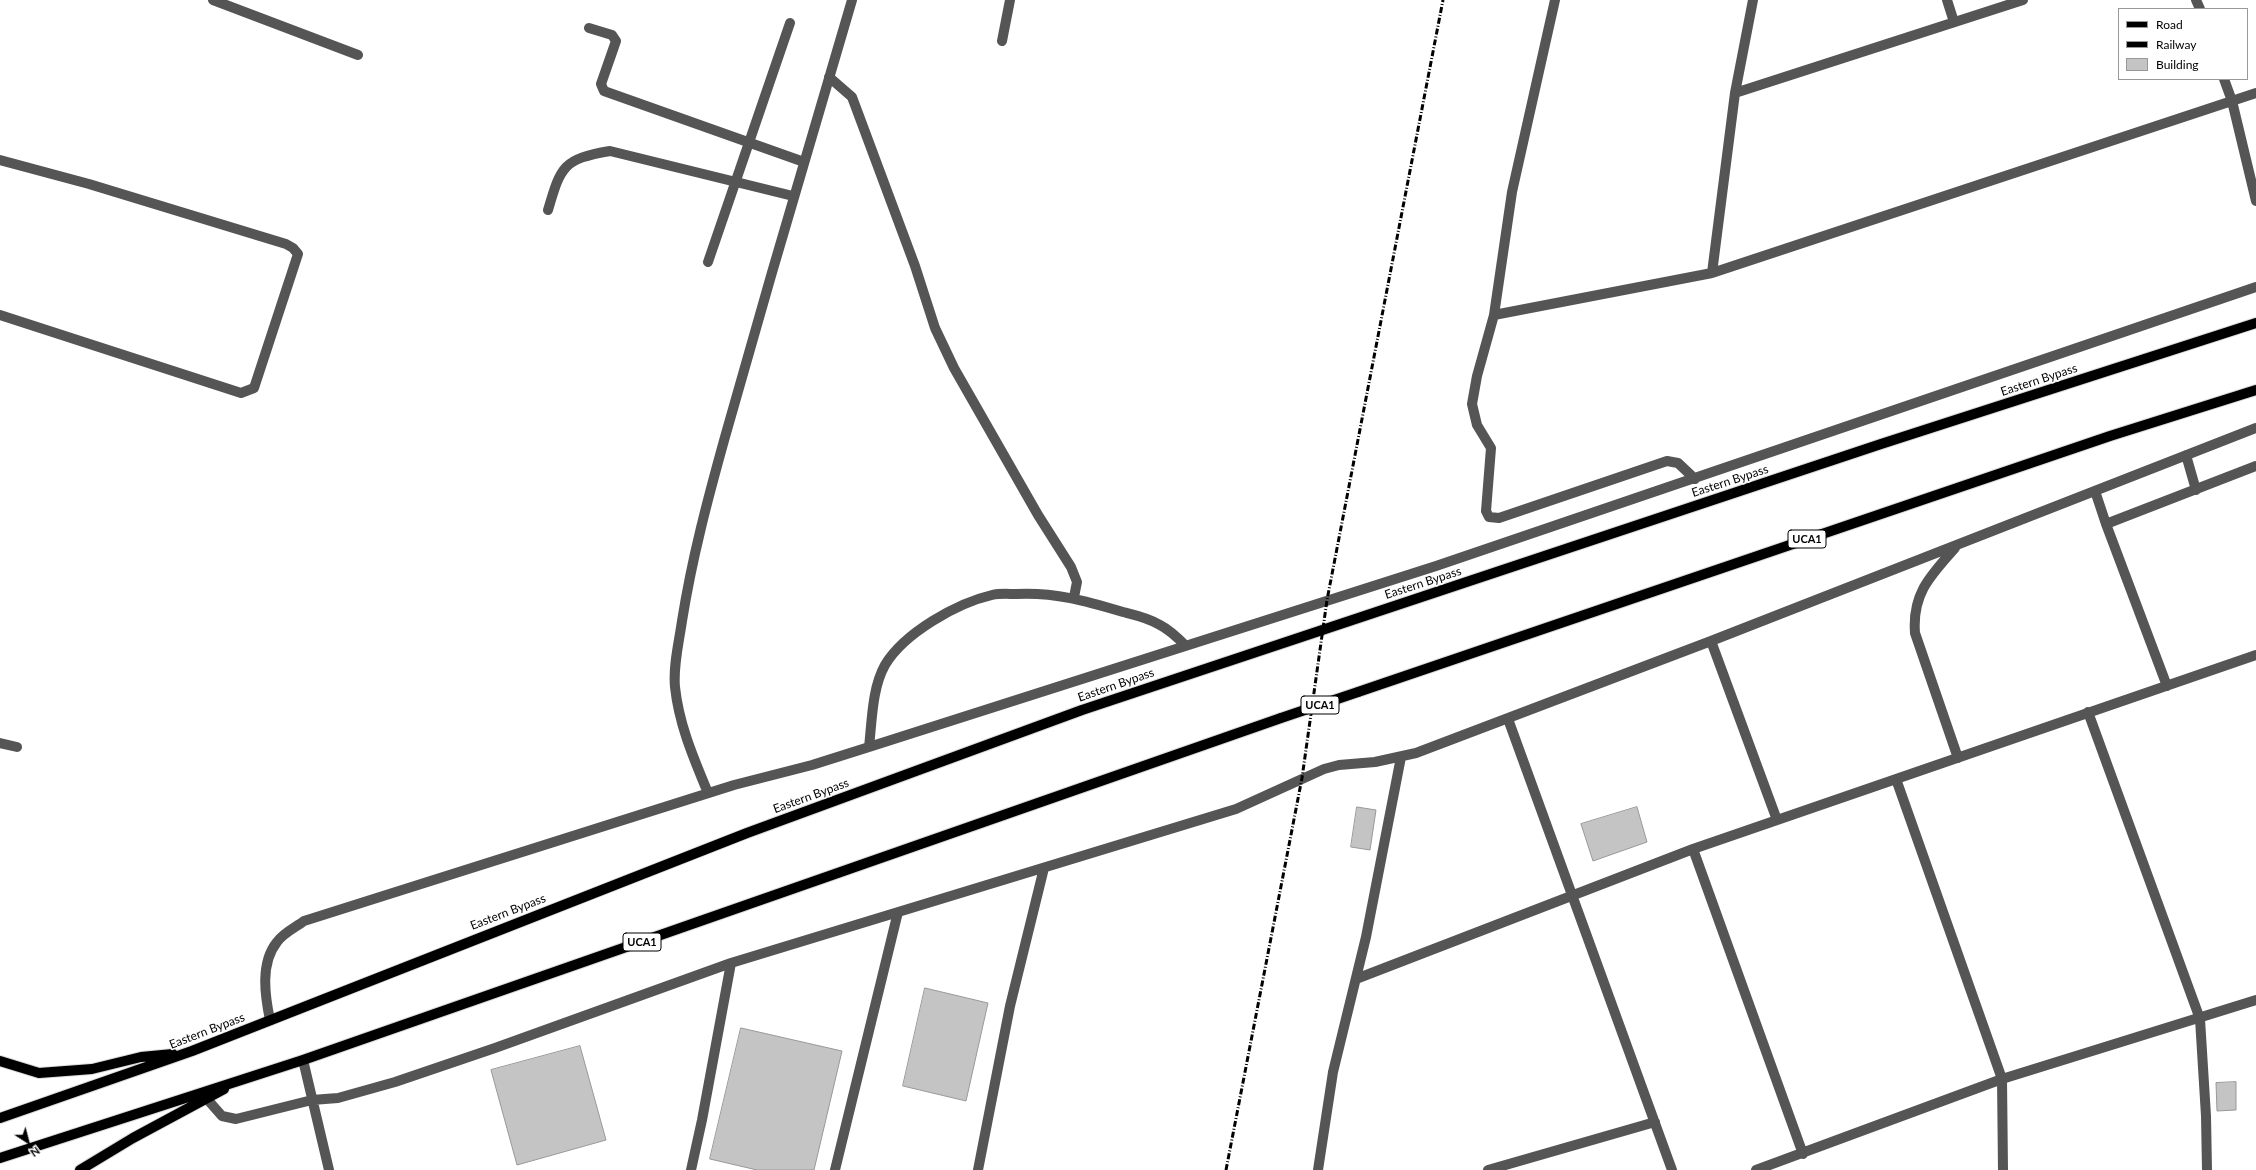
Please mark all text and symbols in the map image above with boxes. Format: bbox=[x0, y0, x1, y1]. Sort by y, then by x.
legend bbox=[2118, 8, 2248, 80]
text: Road bbox=[2156, 17, 2183, 32]
text: Railway bbox=[2156, 37, 2196, 52]
text: Building bbox=[2156, 57, 2199, 72]
street label: Eastern Bypass bbox=[1999, 361, 2079, 399]
street label: Eastern Bypass bbox=[1690, 462, 1770, 500]
road number: UCA1 bbox=[1788, 530, 1826, 548]
street label: Eastern Bypass bbox=[1383, 564, 1463, 602]
street label: Eastern Bypass bbox=[1076, 665, 1156, 705]
road number: UCA1 bbox=[1301, 696, 1339, 714]
street label: Eastern Bypass bbox=[771, 776, 851, 816]
street label: Eastern Bypass bbox=[468, 891, 548, 933]
road number: UCA1 bbox=[623, 933, 661, 951]
street label: Eastern Bypass bbox=[167, 1010, 247, 1052]
north arrow bbox=[8, 1122, 48, 1162]
text: N bbox=[28, 1144, 43, 1160]

